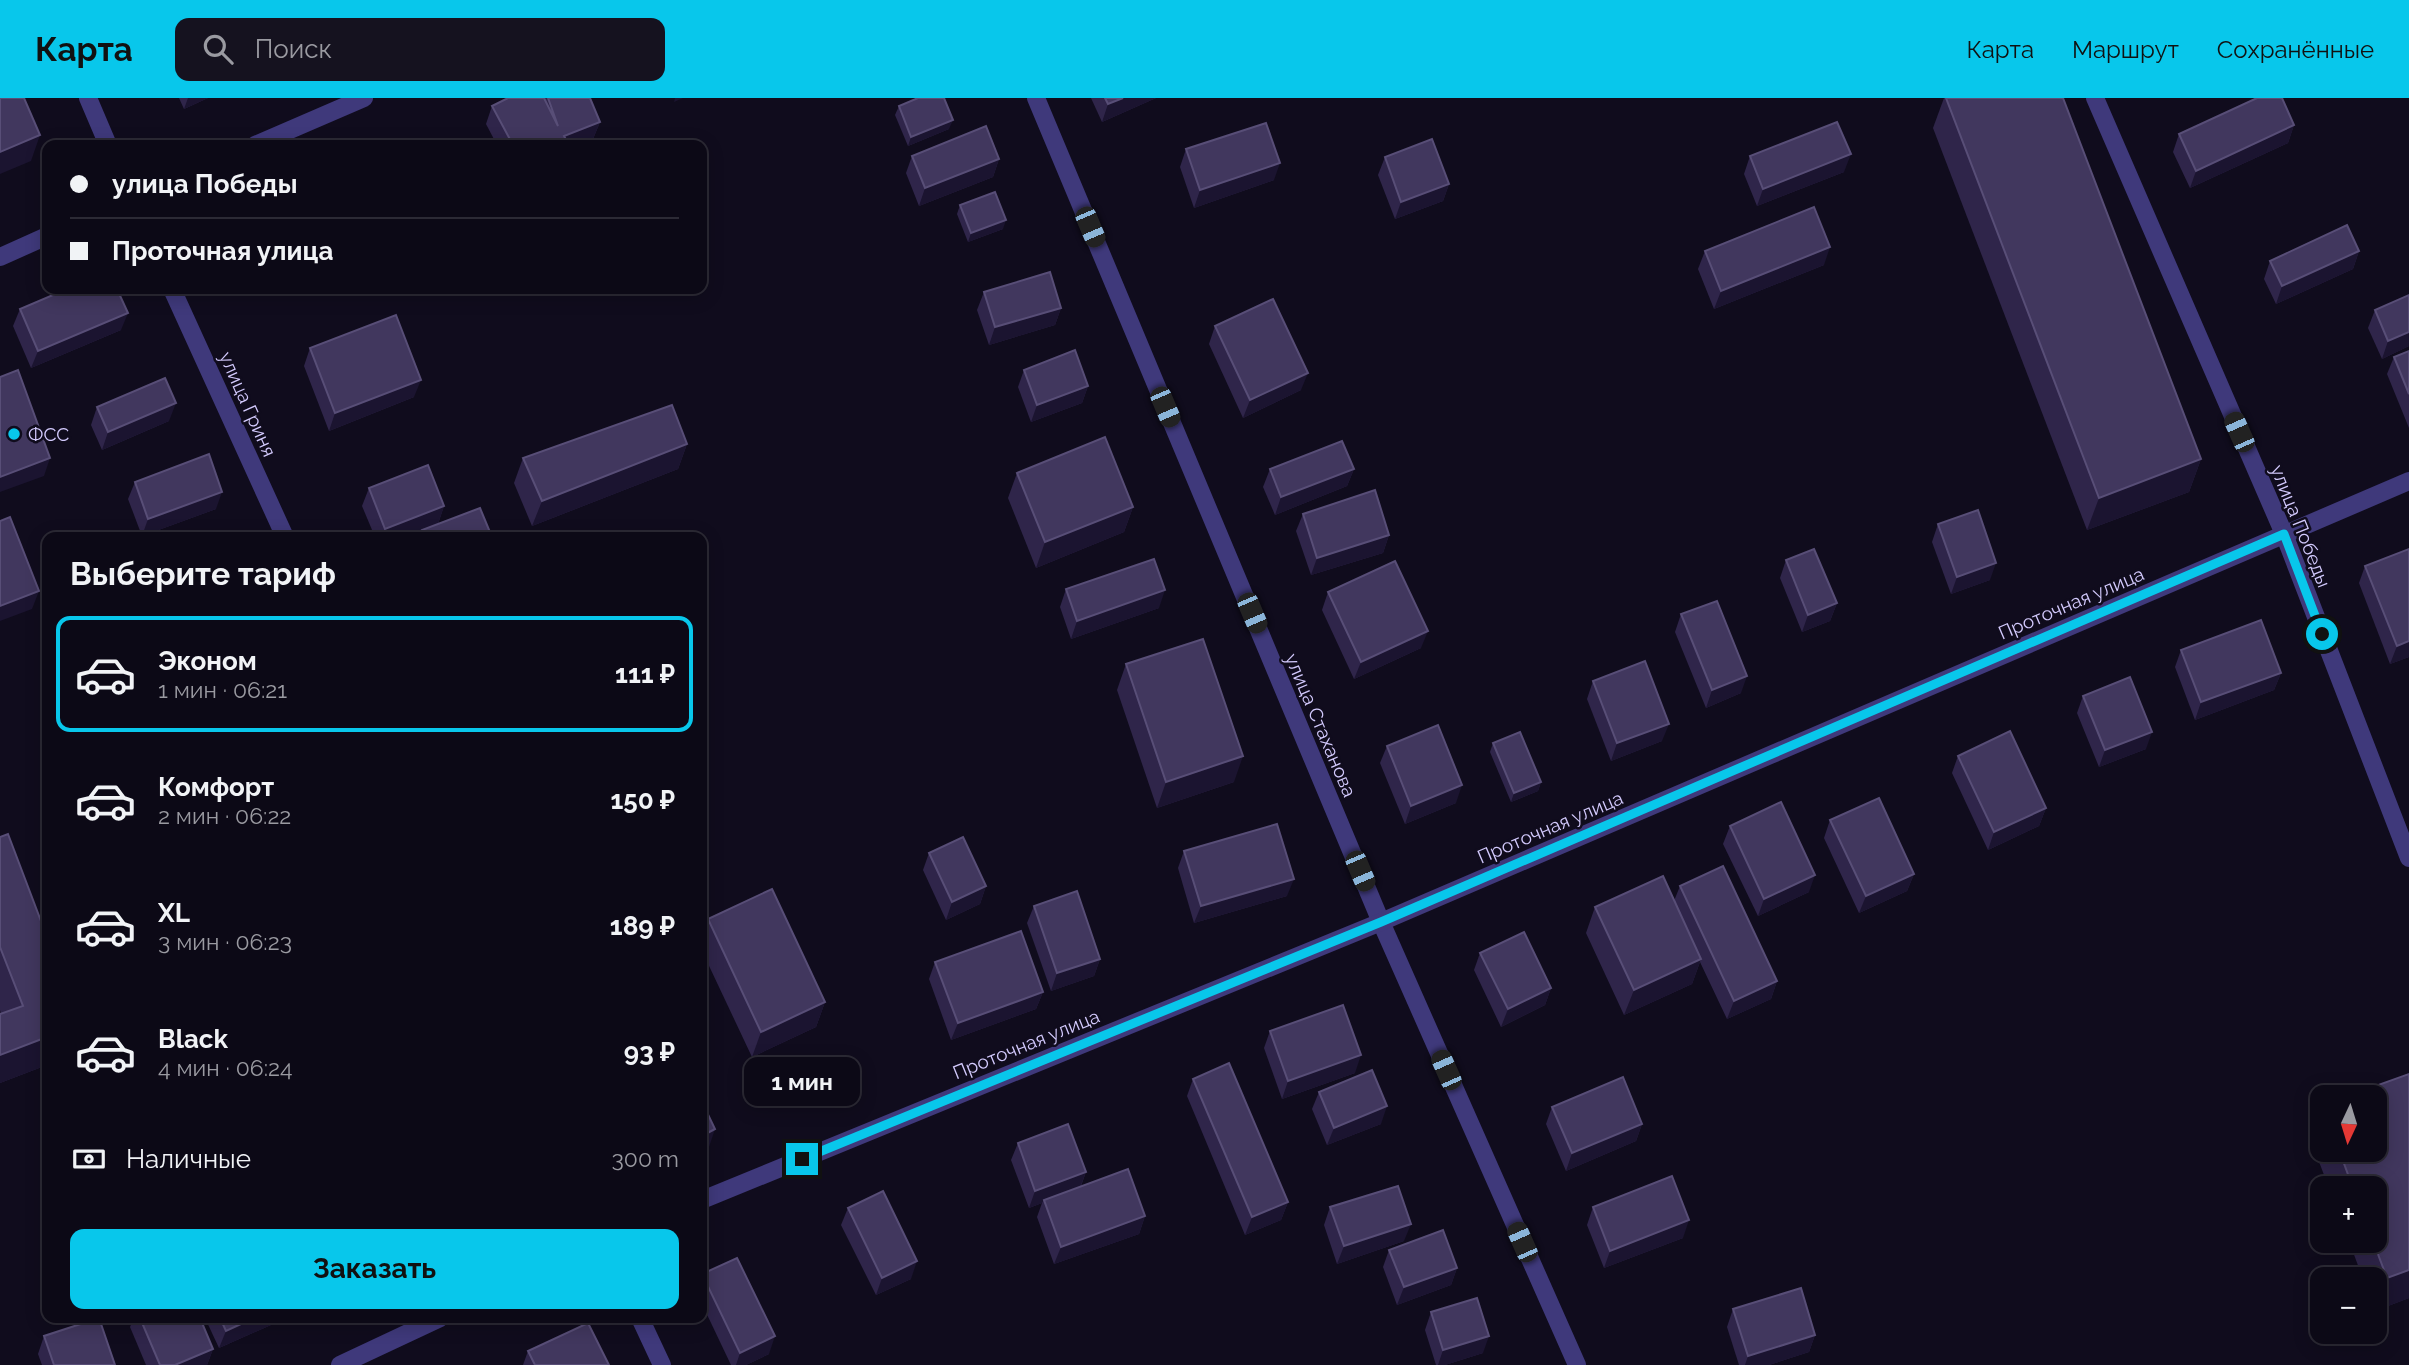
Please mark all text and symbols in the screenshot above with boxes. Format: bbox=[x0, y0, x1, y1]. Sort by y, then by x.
search box bbox=[175, 18, 665, 81]
text: Карта bbox=[35, 30, 133, 69]
icon: search bbox=[199, 30, 237, 68]
text: Поиск bbox=[255, 34, 332, 64]
text: Карта bbox=[1966, 35, 2034, 64]
text: Маршрут bbox=[2072, 35, 2179, 64]
text: Сохранённые bbox=[2217, 35, 2374, 64]
text: улица Победы bbox=[112, 169, 297, 199]
car bbox=[1073, 204, 1108, 250]
text: Проточная улица bbox=[112, 236, 333, 266]
street label: улица Гриня bbox=[215, 348, 281, 460]
car bbox=[1148, 384, 1183, 430]
car bbox=[2221, 409, 2258, 455]
place label: ФСС bbox=[28, 423, 69, 445]
marker: ФСС bbox=[6, 426, 22, 442]
street label: улица Победы bbox=[2266, 462, 2336, 590]
text: Выберите тариф bbox=[70, 555, 336, 592]
street label: Проточная улица bbox=[1995, 562, 2147, 644]
car bbox=[1235, 590, 1270, 636]
route start bbox=[2306, 618, 2338, 650]
icon: car bbox=[74, 643, 137, 706]
text: Эконом bbox=[158, 646, 257, 676]
street label: улица Стаханова bbox=[1281, 650, 1361, 800]
text: 111 ₽ bbox=[615, 659, 675, 689]
text: 1 мин · 06:21 bbox=[158, 676, 287, 703]
icon: car bbox=[74, 769, 137, 832]
text: Комфорт bbox=[158, 772, 274, 802]
text: 150 ₽ bbox=[610, 785, 675, 815]
street label: Проточная улица bbox=[1474, 786, 1626, 868]
text: 2 мин · 06:22 bbox=[158, 802, 291, 829]
car bbox=[1343, 848, 1378, 894]
icon: car bbox=[74, 895, 137, 958]
text: XL bbox=[158, 898, 190, 928]
text: 189 ₽ bbox=[610, 911, 675, 941]
text: 3 мин · 06:23 bbox=[158, 928, 292, 955]
street label: Проточная улица bbox=[950, 1005, 1102, 1083]
icon: car bbox=[74, 1021, 137, 1084]
text: Black bbox=[158, 1024, 228, 1054]
text: 93 ₽ bbox=[624, 1037, 675, 1067]
car bbox=[1428, 1047, 1465, 1093]
text: 4 мин · 06:24 bbox=[158, 1054, 293, 1081]
callout: 1 мин bbox=[744, 1058, 860, 1107]
text: 1 мин bbox=[771, 1068, 833, 1095]
north arrow bbox=[2310, 1085, 2387, 1162]
map controls bbox=[2310, 1085, 2387, 1344]
icon: cash bbox=[70, 1140, 108, 1178]
route end bbox=[786, 1143, 818, 1175]
text: Наличные bbox=[126, 1144, 251, 1174]
text: 300 m bbox=[612, 1145, 679, 1172]
button: + bbox=[2310, 1176, 2387, 1253]
car bbox=[1504, 1219, 1541, 1265]
button: Заказать bbox=[70, 1229, 679, 1309]
button: − bbox=[2310, 1267, 2387, 1344]

